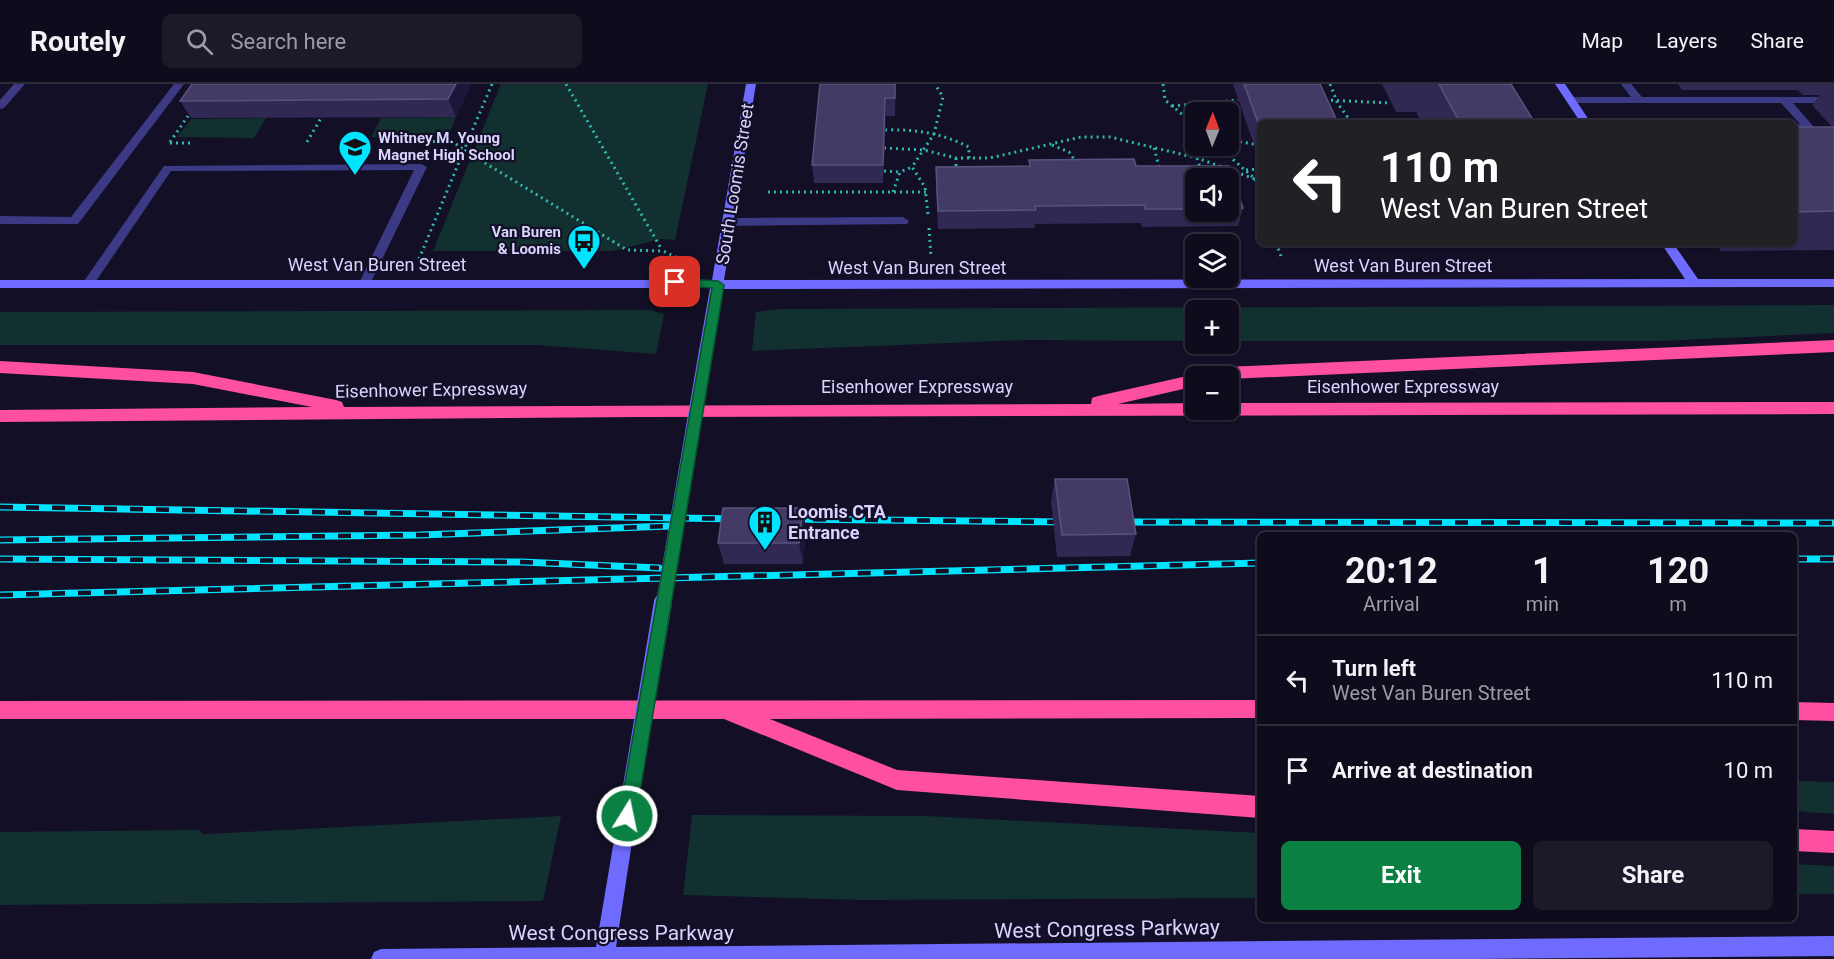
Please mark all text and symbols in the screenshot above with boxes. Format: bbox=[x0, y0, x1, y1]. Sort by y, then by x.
search box bbox=[162, 14, 582, 68]
text: Routely bbox=[30, 25, 126, 58]
icon: search bbox=[183, 25, 216, 58]
text: Search here bbox=[231, 29, 346, 54]
text: Map bbox=[1581, 29, 1623, 53]
text: Layers bbox=[1656, 29, 1717, 53]
text: Share bbox=[1750, 29, 1804, 53]
street label: South Loomis Street bbox=[711, 102, 758, 266]
north arrow bbox=[1185, 102, 1239, 156]
map controls bbox=[1185, 102, 1239, 420]
school or university icon: Whitney M. Young Magnet High School bbox=[337, 129, 373, 176]
place label: Whitney M. Young Magnet High School bbox=[378, 129, 515, 164]
text: 110 m bbox=[1380, 143, 1499, 192]
icon: left bbox=[1281, 144, 1359, 222]
button: sound bbox=[1185, 168, 1239, 222]
text: West Van Buren Street bbox=[1380, 193, 1648, 225]
place label: Van Buren & Loomis bbox=[492, 223, 561, 258]
bus stop icon: Van Buren & Loomis bbox=[566, 223, 602, 270]
button: layers bbox=[1185, 234, 1239, 288]
street label: West Van Buren Street bbox=[288, 254, 466, 275]
street label: West Van Buren Street bbox=[1314, 255, 1492, 276]
pin bbox=[649, 256, 700, 307]
street label: West Van Buren Street bbox=[828, 257, 1006, 278]
icon: arrive bbox=[658, 265, 691, 298]
button: + bbox=[1185, 300, 1239, 354]
button: − bbox=[1185, 366, 1239, 420]
street label: Eisenhower Expressway bbox=[821, 376, 1014, 397]
street label: Eisenhower Expressway bbox=[1307, 376, 1500, 397]
street label: Eisenhower Expressway bbox=[335, 377, 528, 402]
place label: Loomis CTA Entrance bbox=[788, 501, 887, 543]
building icon: Loomis CTA Entrance bbox=[747, 504, 783, 551]
text: 20:12 bbox=[1345, 550, 1438, 592]
text: 1 bbox=[1532, 550, 1553, 592]
text: 120 bbox=[1647, 550, 1709, 592]
text: Arrival bbox=[1363, 592, 1420, 616]
text: min bbox=[1526, 592, 1559, 616]
text: m bbox=[1669, 592, 1687, 616]
text: Turn left bbox=[1332, 656, 1416, 681]
icon: left bbox=[1281, 664, 1314, 697]
text: 110 m bbox=[1711, 668, 1773, 693]
text: West Van Buren Street bbox=[1332, 681, 1531, 705]
icon: arrive bbox=[1281, 754, 1314, 787]
text: Arrive at destination bbox=[1332, 758, 1533, 783]
text: 10 m bbox=[1724, 758, 1773, 783]
position arrow bbox=[595, 784, 659, 848]
button: Exit bbox=[1281, 841, 1521, 910]
button: Share bbox=[1533, 841, 1773, 910]
street label: West Congress Parkway bbox=[994, 915, 1220, 943]
street label: West Congress Parkway bbox=[508, 921, 734, 945]

